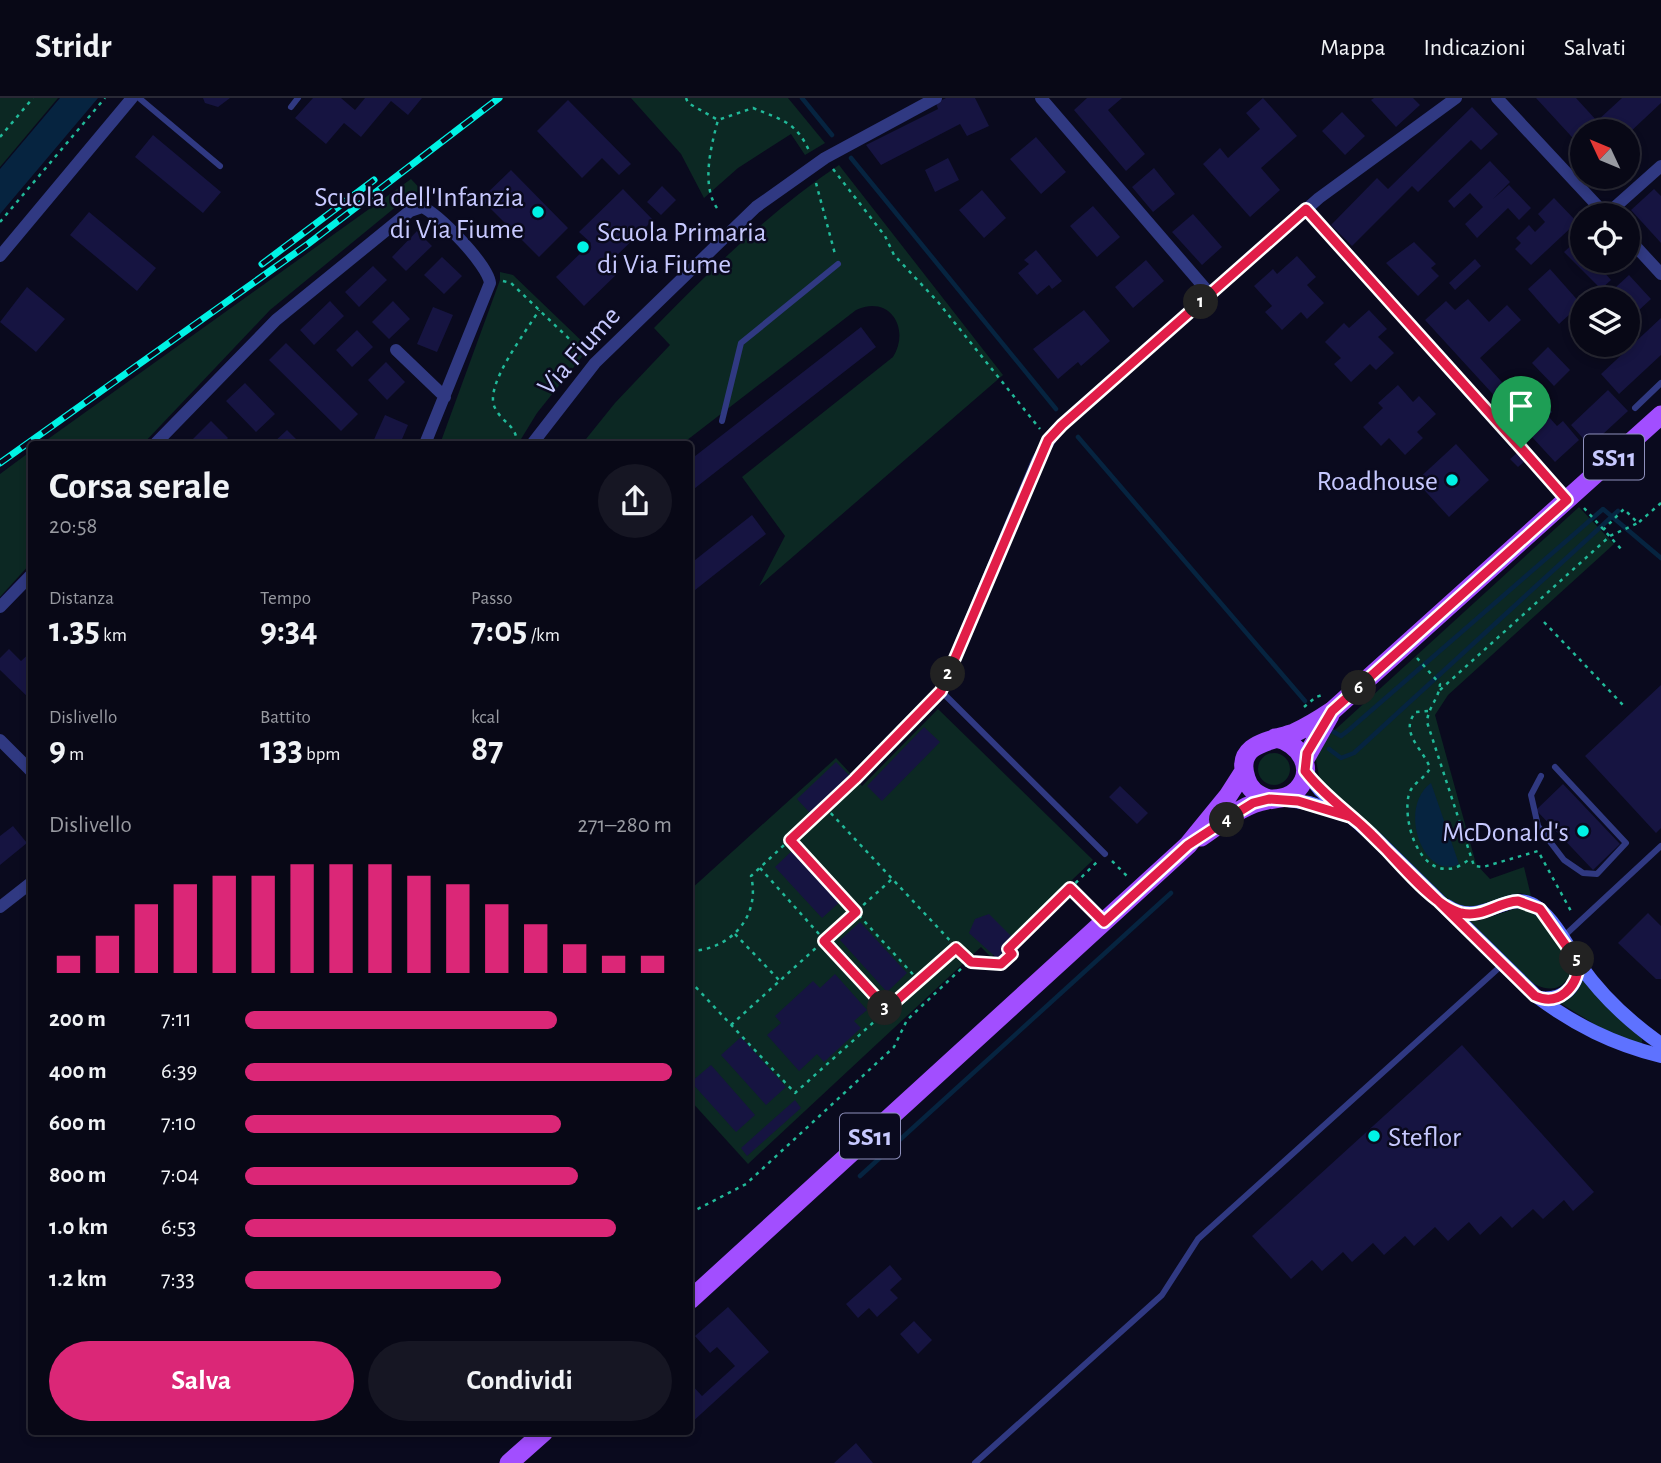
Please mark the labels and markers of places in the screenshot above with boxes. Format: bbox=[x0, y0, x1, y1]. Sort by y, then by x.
place label: Scuola dell'Infanzia di Via Fiume bbox=[314, 184, 524, 244]
marker: Scuola dell'Infanzia di Via Fiume bbox=[530, 204, 546, 220]
place label: Scuola Primaria di Via Fiume bbox=[597, 219, 767, 279]
marker: Scuola Primaria di Via Fiume bbox=[575, 239, 591, 255]
pin: 1 bbox=[1184, 284, 1218, 320]
pin bbox=[1491, 376, 1551, 448]
place label: Roadhouse bbox=[1316, 468, 1438, 496]
marker: Roadhouse bbox=[1444, 472, 1460, 488]
pin: 2 bbox=[930, 656, 965, 692]
pin: 6 bbox=[1342, 670, 1376, 706]
pin: 4 bbox=[1210, 802, 1244, 838]
place label: McDonald's bbox=[1442, 819, 1569, 847]
marker: McDonald's bbox=[1575, 823, 1591, 839]
pin: 5 bbox=[1560, 942, 1594, 976]
pin: 3 bbox=[868, 990, 903, 1026]
place label: Steflor bbox=[1388, 1124, 1461, 1152]
marker: Steflor bbox=[1366, 1128, 1382, 1144]

